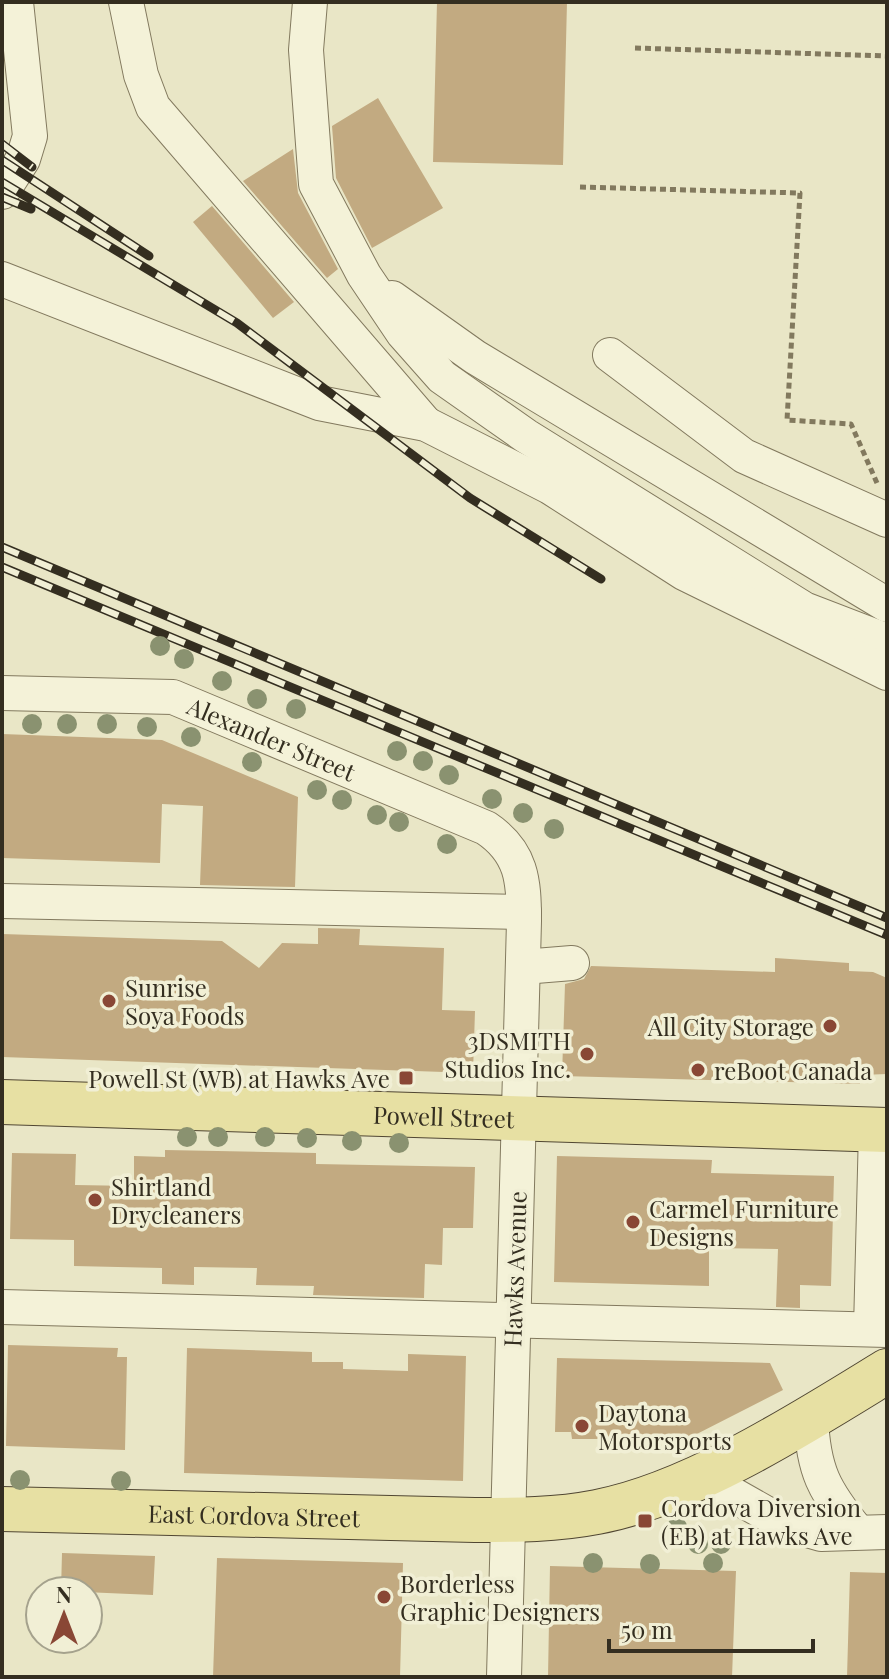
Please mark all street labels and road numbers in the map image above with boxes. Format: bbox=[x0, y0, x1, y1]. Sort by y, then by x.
street label: Alexander Street bbox=[182, 689, 361, 788]
street label: Powell Street bbox=[373, 1098, 515, 1134]
street label: Hawks Avenue bbox=[495, 1190, 533, 1348]
street label: East Cordova Street bbox=[148, 1496, 361, 1533]

